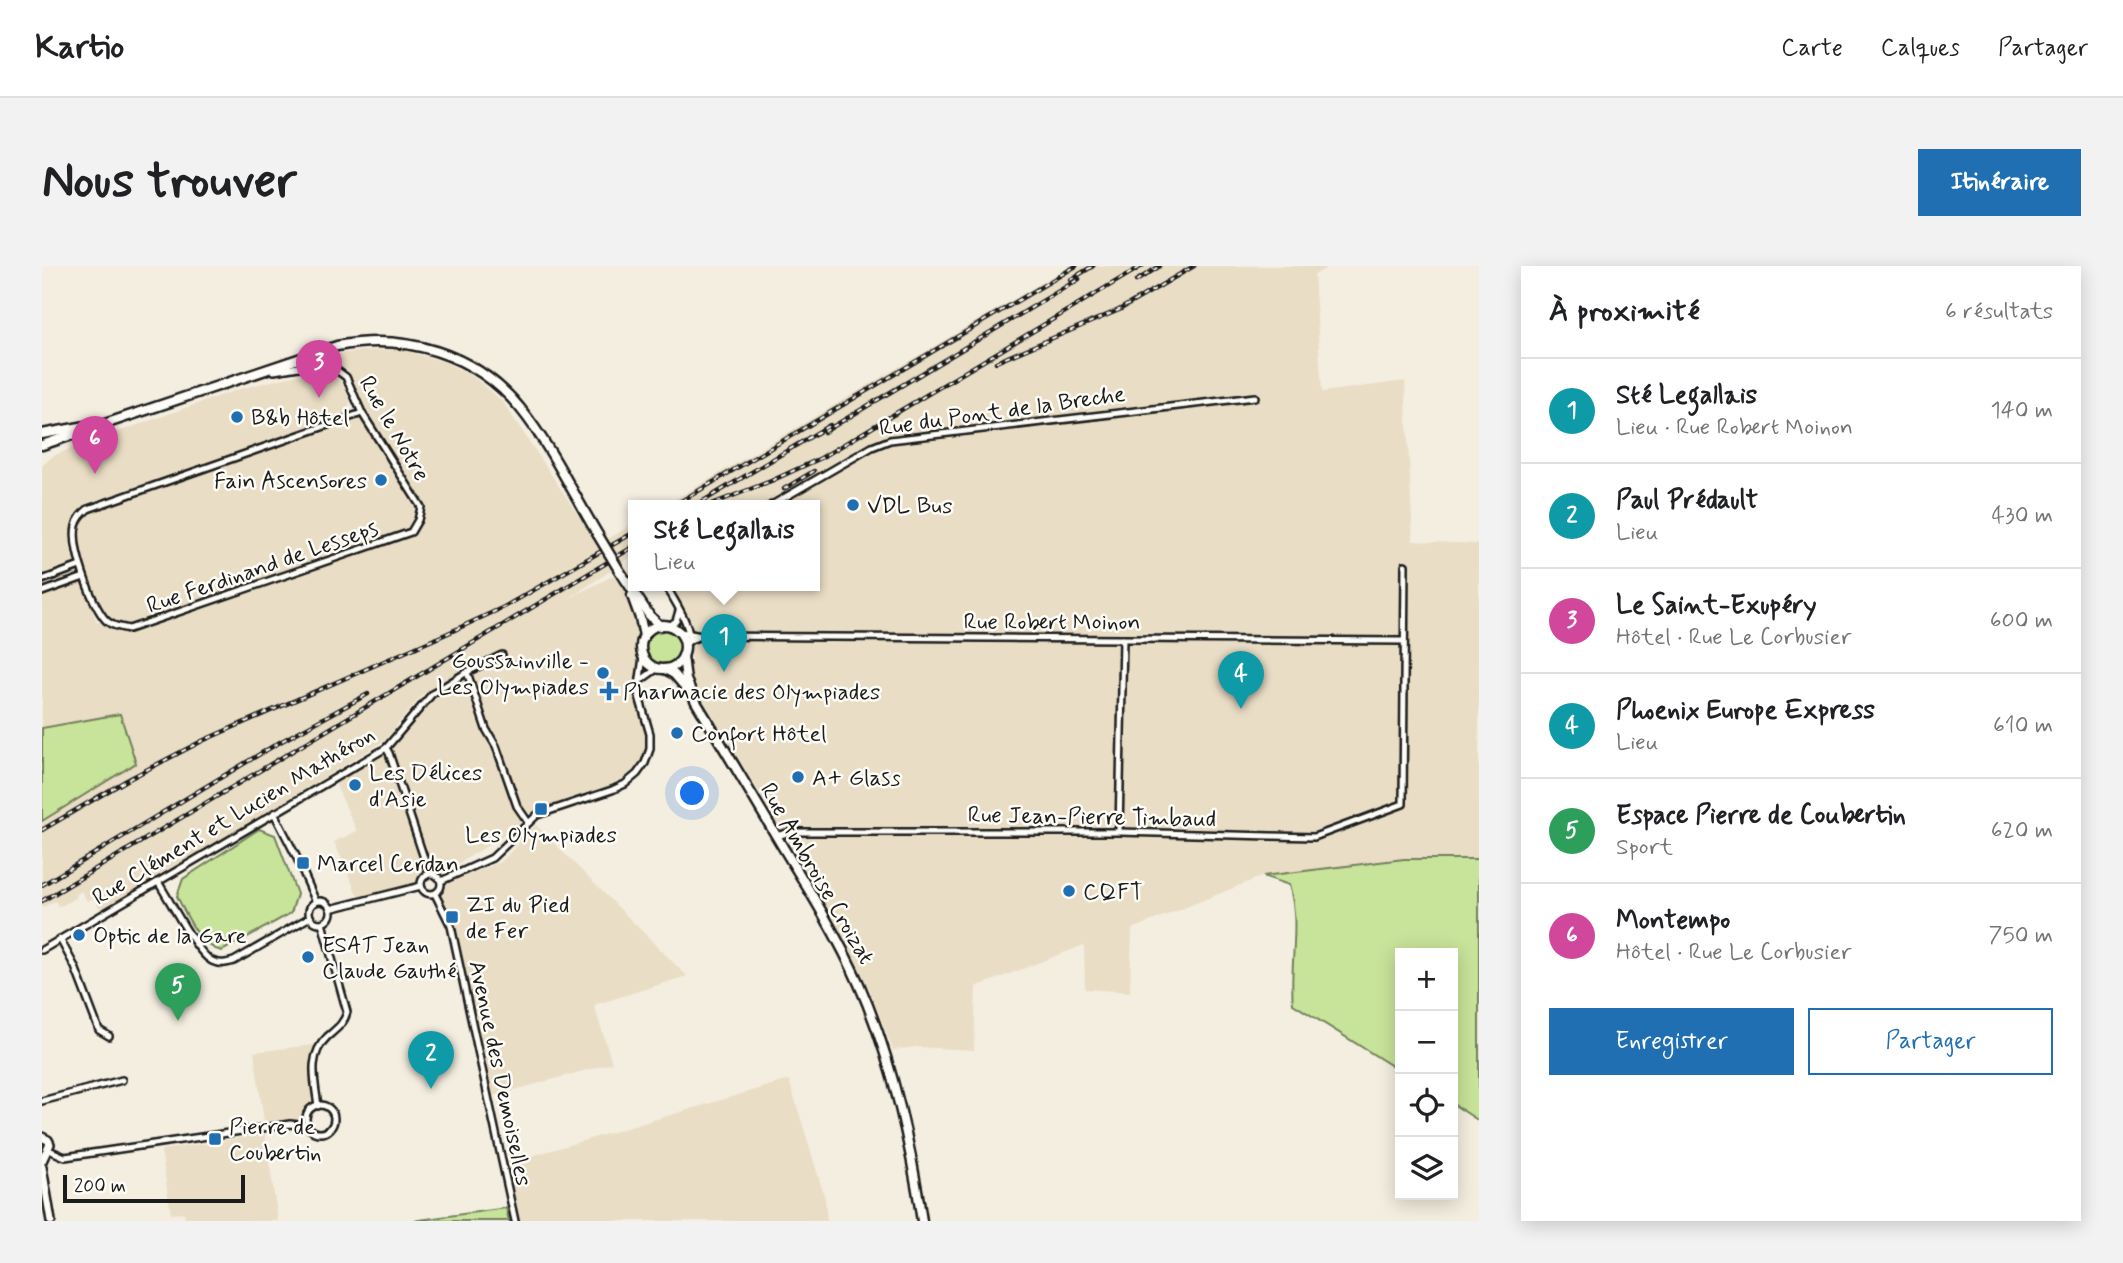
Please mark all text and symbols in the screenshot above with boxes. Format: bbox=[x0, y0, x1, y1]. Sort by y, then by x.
text: Kartio bbox=[35, 26, 124, 70]
text: Carte bbox=[1781, 33, 1843, 64]
text: Calques bbox=[1881, 33, 1960, 64]
text: Partager bbox=[1998, 33, 2088, 64]
button: Itinéraire bbox=[1918, 149, 2081, 216]
text: Nous trouver bbox=[42, 150, 297, 215]
text: À proximité bbox=[1549, 292, 1700, 331]
text: 6 résultats bbox=[1945, 297, 2053, 327]
pin: 3 bbox=[296, 340, 342, 398]
street label: Rue le Notre bbox=[351, 371, 436, 487]
text: Sté Legallais bbox=[1616, 379, 1757, 413]
street label: Rue du Pont de la Breche bbox=[877, 380, 1127, 444]
text: 1 bbox=[1567, 396, 1577, 426]
text: 140 m bbox=[1990, 396, 2053, 426]
place label: B&b Hôtel bbox=[251, 404, 349, 434]
marker: B&b Hôtel bbox=[229, 409, 245, 425]
text: Lieu · Rue Robert Moinon bbox=[1616, 413, 1853, 443]
pin: 6 bbox=[72, 416, 118, 474]
place label: Fain Ascensores bbox=[214, 467, 367, 497]
marker: Fain Ascensores bbox=[373, 472, 389, 488]
text: Paul Prédault bbox=[1616, 484, 1758, 518]
place label: VDL Bus bbox=[867, 492, 952, 522]
marker: VDL Bus bbox=[845, 497, 861, 513]
popup bbox=[628, 500, 820, 591]
text: 2 bbox=[1566, 501, 1578, 531]
text: 430 m bbox=[1992, 501, 2053, 531]
street label: Rue Ferdinand de Lesseps bbox=[143, 514, 382, 622]
text: Sté Legallais bbox=[653, 514, 795, 548]
text: Lieu bbox=[1616, 518, 1658, 548]
text: Lieu bbox=[653, 548, 696, 578]
text: Le Saint-Exupéry bbox=[1616, 589, 1817, 623]
text: 3 bbox=[1567, 606, 1577, 636]
text: 600 m bbox=[1990, 606, 2053, 636]
street label: Rue Robert Moinon bbox=[964, 608, 1140, 638]
pin: 1 bbox=[701, 614, 747, 672]
text: Hôtel · Rue Le Corbusier bbox=[1616, 623, 1851, 653]
place label: Goussainville - Les Olympiades bbox=[437, 647, 589, 703]
pin: 4 bbox=[1218, 651, 1264, 709]
marker: Goussainville - Les Olympiades bbox=[595, 665, 611, 681]
place label: Pharmacie des Olympiades bbox=[623, 678, 880, 708]
marker: Pharmacie des Olympiades bbox=[601, 683, 617, 699]
text: Phoenix Europe Express bbox=[1616, 694, 1875, 728]
text: 4 bbox=[1565, 711, 1579, 741]
text: 610 m bbox=[1993, 711, 2053, 741]
street label: Rue Clément et Lucien Mathéron bbox=[87, 720, 381, 913]
place label: Confort Hôtel bbox=[691, 720, 827, 751]
marker: Confort Hôtel bbox=[669, 725, 685, 741]
text: Lieu bbox=[1616, 728, 1658, 758]
place label: Les Délices d'Asie bbox=[369, 759, 482, 815]
place label: A+ Glass bbox=[812, 764, 901, 794]
marker: A+ Glass bbox=[790, 769, 806, 785]
your location bbox=[675, 776, 709, 810]
marker: Les Délices d'Asie bbox=[347, 777, 363, 793]
street label: Rue Ambroise Croizat bbox=[752, 778, 880, 970]
text: Espace Pierre de Coubertin bbox=[1616, 799, 1906, 833]
marker: Les Olympiades bbox=[533, 801, 549, 817]
street label: Rue Jean-Pierre Timbaud bbox=[967, 801, 1217, 835]
text: 5 bbox=[1565, 816, 1579, 846]
text: 620 m bbox=[1991, 816, 2053, 846]
place label: Les Olympiades bbox=[465, 821, 617, 851]
text: Sport bbox=[1616, 833, 1673, 863]
place label: Marcel Cerdan bbox=[317, 850, 459, 880]
marker: Marcel Cerdan bbox=[295, 855, 311, 871]
place label: CQFT bbox=[1083, 878, 1143, 908]
marker: CQFT bbox=[1061, 883, 1077, 899]
place label: ZI du Pied de Fer bbox=[466, 891, 570, 947]
text: Montempo bbox=[1616, 904, 1730, 938]
marker: ZI du Pied de Fer bbox=[444, 909, 460, 925]
text: 6 bbox=[1566, 921, 1578, 951]
text: 750 m bbox=[1988, 921, 2053, 951]
place label: Optic de la Gare bbox=[93, 922, 247, 952]
marker: Optic de la Gare bbox=[71, 927, 87, 943]
place label: ESAT Jean Claude Gauthé bbox=[322, 931, 457, 987]
text: Hôtel · Rue Le Corbusier bbox=[1616, 938, 1851, 968]
map controls bbox=[1395, 948, 1458, 1200]
button: + bbox=[1395, 948, 1458, 1011]
marker: ESAT Jean Claude Gauthé bbox=[300, 949, 316, 965]
street label: Avenue des Demoiselles bbox=[460, 958, 538, 1189]
pin: 5 bbox=[155, 963, 201, 1021]
button: Enregistrer bbox=[1549, 1008, 1794, 1075]
button: Partager bbox=[1808, 1008, 2053, 1075]
button: − bbox=[1395, 1011, 1458, 1074]
pin: 2 bbox=[408, 1031, 454, 1089]
button: locate bbox=[1395, 1074, 1458, 1137]
place label: Pierre de Coubertin bbox=[229, 1113, 322, 1169]
marker: Pierre de Coubertin bbox=[207, 1131, 223, 1147]
button: layers bbox=[1395, 1137, 1458, 1200]
scale bar bbox=[63, 1172, 245, 1204]
text: 200 m bbox=[74, 1174, 126, 1199]

